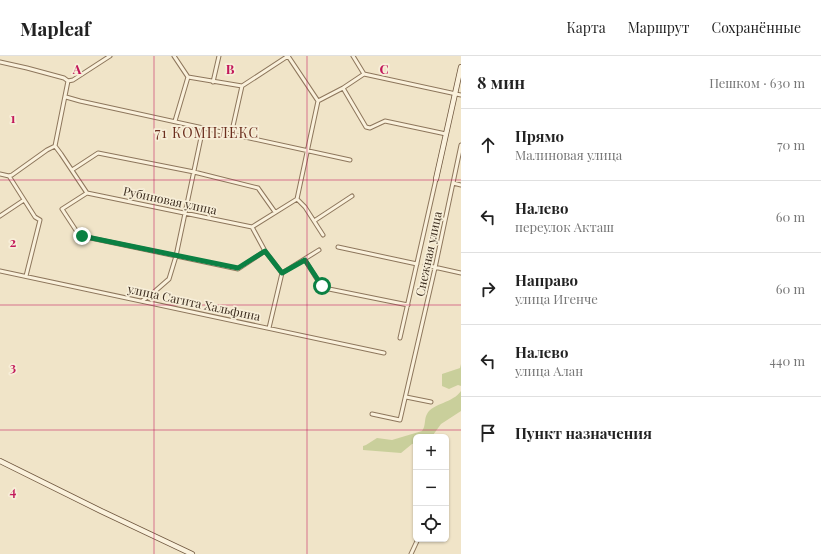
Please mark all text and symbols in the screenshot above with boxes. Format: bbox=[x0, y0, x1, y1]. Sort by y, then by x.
text: Mapleaf bbox=[20, 15, 91, 41]
text: Карта bbox=[566, 18, 606, 37]
text: Маршрут bbox=[628, 18, 690, 37]
text: Сохранённые bbox=[712, 18, 801, 37]
text: A bbox=[72, 60, 82, 77]
text: B bbox=[226, 60, 235, 77]
text: C bbox=[379, 60, 389, 77]
text: 8 мин bbox=[477, 71, 525, 93]
text: Пешком · 630 m bbox=[709, 74, 805, 91]
text: 1 bbox=[11, 109, 16, 126]
district label: 71 КОМПЛЕКС bbox=[155, 123, 259, 142]
text: Прямо bbox=[515, 126, 564, 146]
icon: ahead bbox=[477, 134, 499, 156]
text: 70 m bbox=[777, 136, 805, 153]
text: Малиновая улица bbox=[515, 146, 622, 163]
street label: Рубиновая улица bbox=[122, 182, 219, 218]
text: Налево bbox=[515, 198, 568, 218]
icon: left bbox=[477, 206, 499, 228]
text: 60 m bbox=[776, 208, 805, 225]
street label: Снежная улица bbox=[411, 210, 445, 298]
text: переулок Акташ bbox=[515, 218, 614, 235]
route end bbox=[73, 227, 91, 245]
text: 2 bbox=[10, 233, 17, 250]
text: Направо bbox=[515, 270, 578, 290]
route start bbox=[313, 277, 331, 295]
icon: right bbox=[477, 278, 499, 300]
street label: улица Сагита Хальфина bbox=[125, 280, 262, 324]
text: 60 m bbox=[776, 280, 805, 297]
text: улица Игенче bbox=[515, 290, 598, 307]
text: Налево bbox=[515, 342, 568, 362]
icon: left bbox=[477, 350, 499, 372]
text: 440 m bbox=[770, 352, 805, 369]
text: 3 bbox=[10, 358, 16, 375]
text: улица Алан bbox=[515, 362, 583, 379]
icon: arrive bbox=[477, 422, 499, 444]
text: Пункт назначения bbox=[515, 423, 652, 443]
map controls bbox=[413, 434, 449, 542]
button: + bbox=[413, 434, 449, 470]
button: − bbox=[413, 470, 449, 506]
text: 4 bbox=[10, 482, 17, 499]
button: locate bbox=[413, 506, 449, 542]

